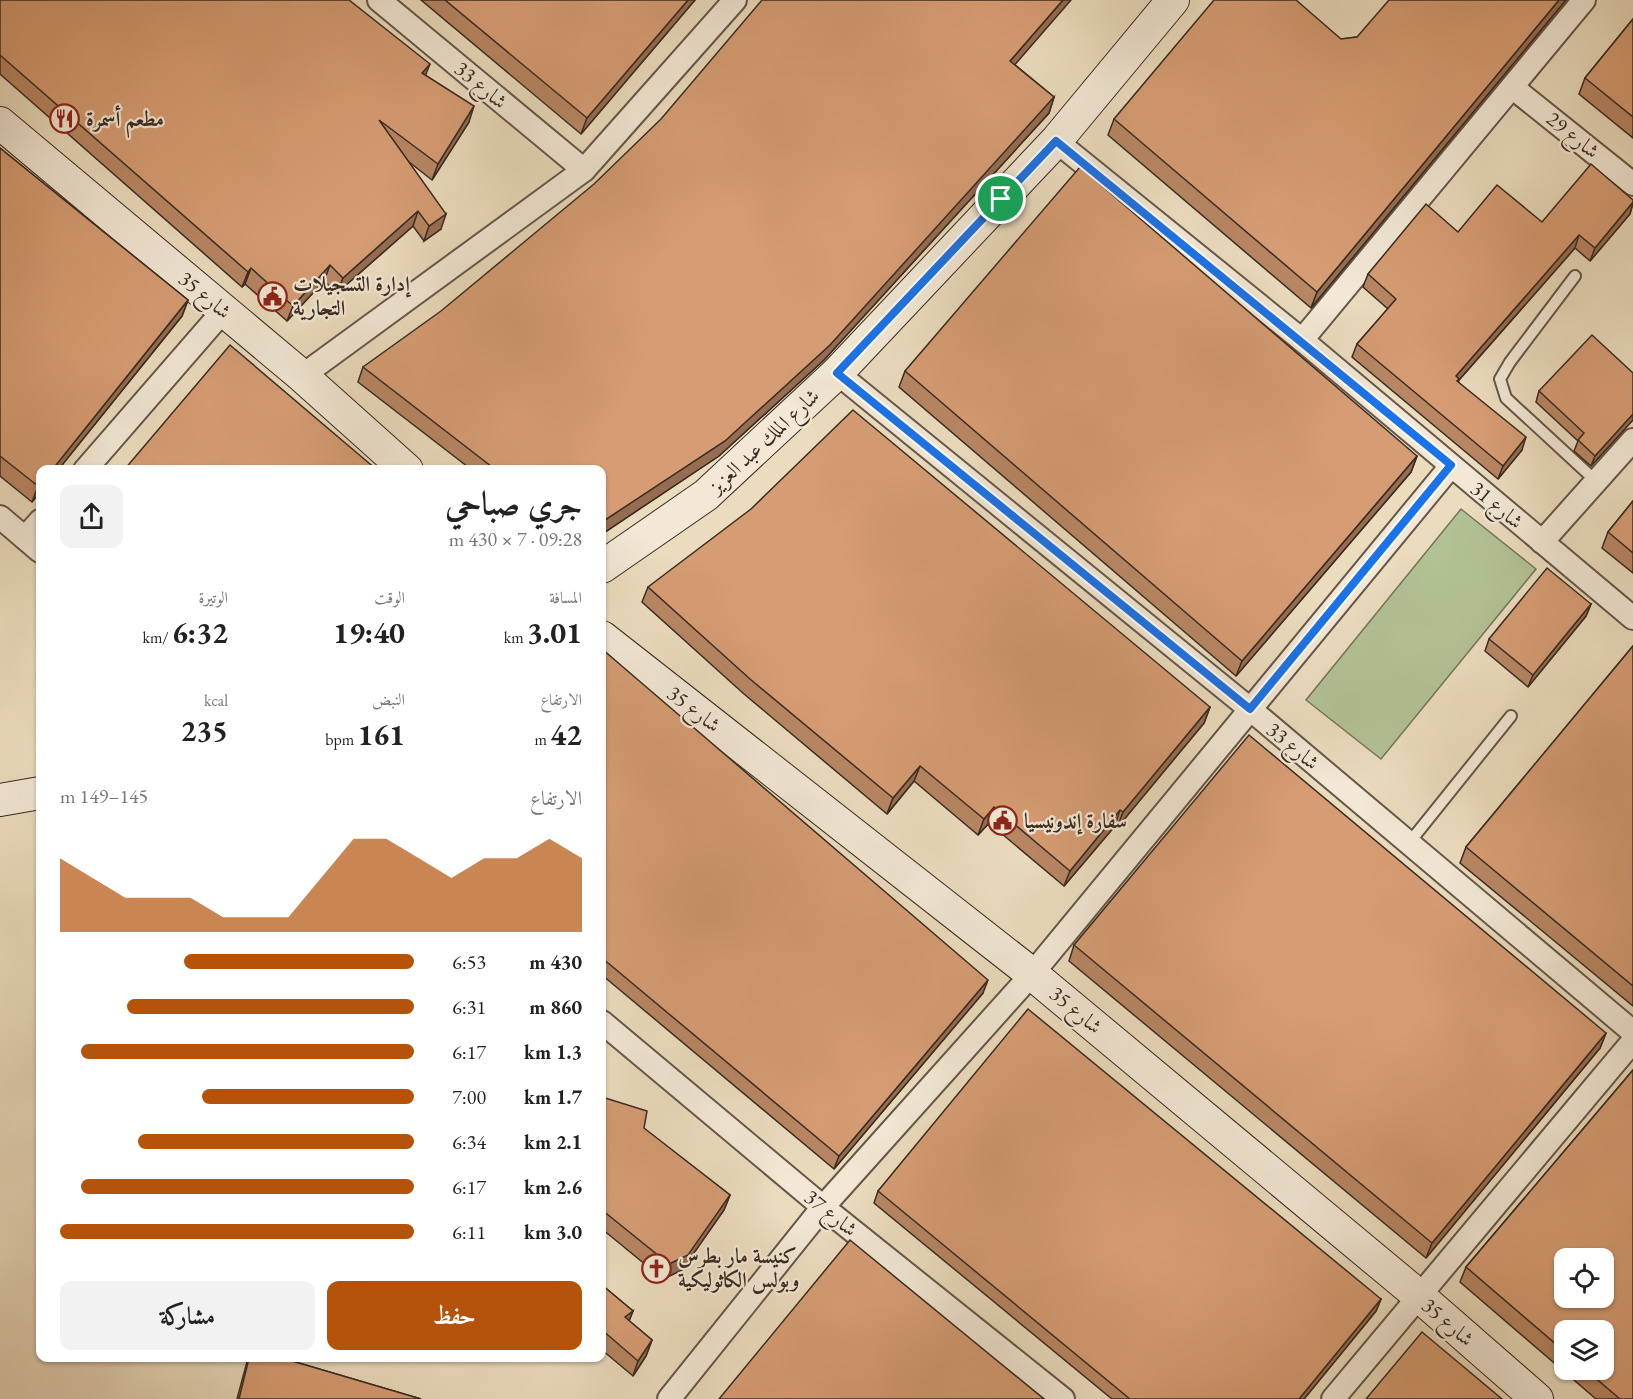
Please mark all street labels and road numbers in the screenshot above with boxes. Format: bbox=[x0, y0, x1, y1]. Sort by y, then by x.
street label: شارع 33 bbox=[446, 55, 513, 118]
street label: شارع 29 bbox=[1538, 105, 1605, 168]
street label: شارع 35 bbox=[170, 265, 237, 328]
street label: شارع الملك عبد العزيز bbox=[701, 382, 828, 504]
street label: شارع 31 bbox=[1462, 475, 1529, 538]
street label: شارع 35 bbox=[659, 679, 727, 742]
street label: شارع 33 bbox=[1258, 716, 1325, 779]
street label: شارع 35 bbox=[1041, 980, 1108, 1043]
street label: شارع 37 bbox=[796, 1183, 863, 1246]
street label: شارع 35 bbox=[1413, 1291, 1480, 1356]

